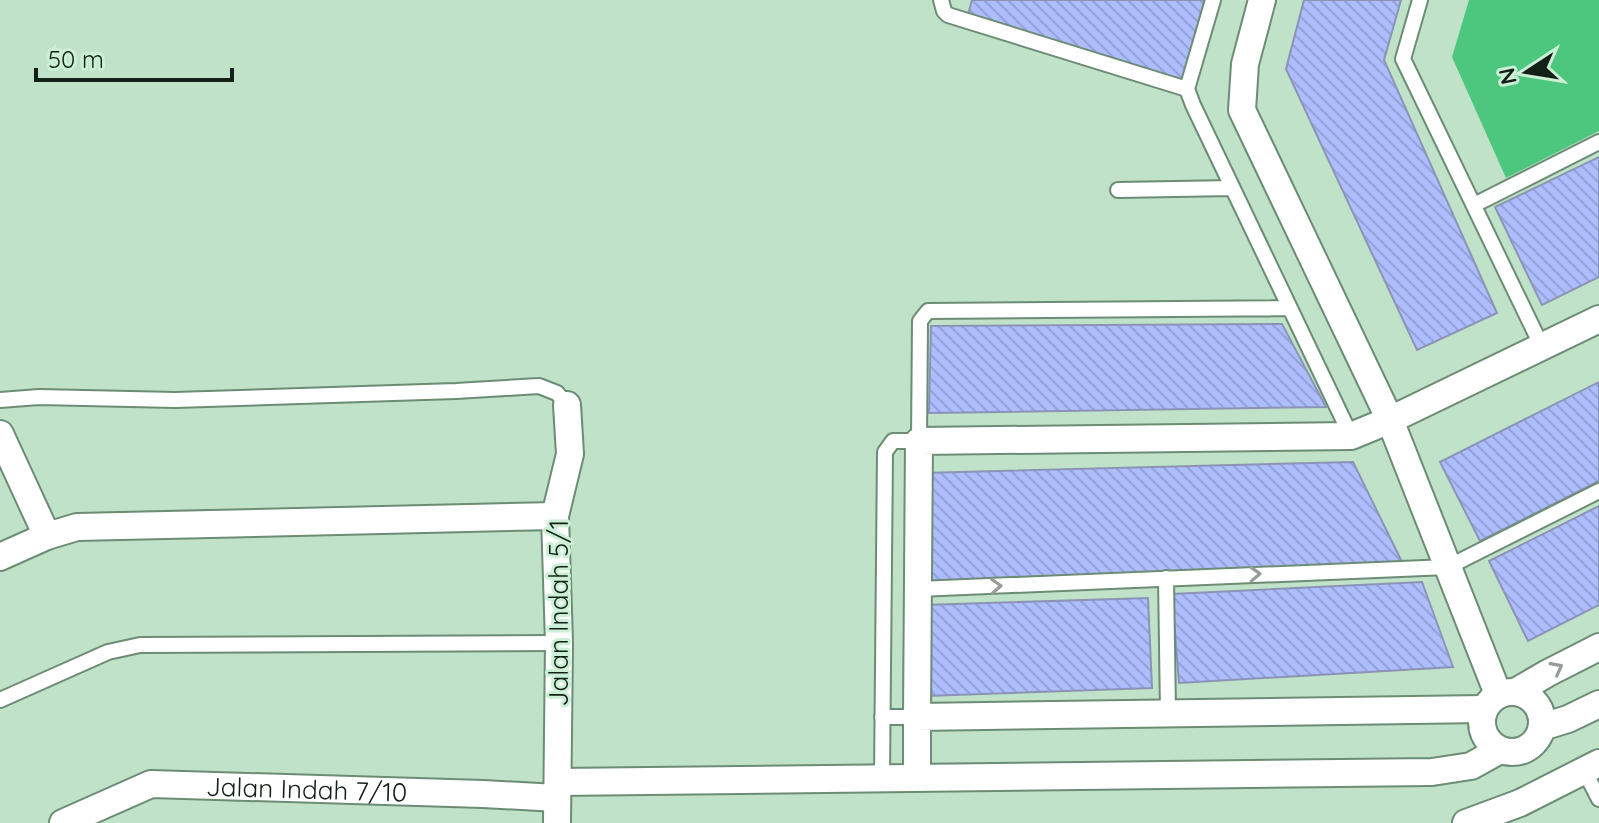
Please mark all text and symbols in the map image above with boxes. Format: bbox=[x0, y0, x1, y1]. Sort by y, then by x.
scale bar bbox=[36, 32, 232, 82]
north arrow bbox=[1487, 32, 1567, 112]
text: 50 m bbox=[48, 44, 104, 74]
text: N bbox=[1492, 65, 1523, 87]
street label: Jalan Indah 5/1 bbox=[542, 520, 575, 706]
one-way arrow bbox=[1249, 566, 1262, 583]
one-way arrow bbox=[990, 577, 1003, 594]
one-way arrow bbox=[1549, 663, 1564, 678]
street label: Jalan Indah 7/10 bbox=[205, 769, 408, 808]

